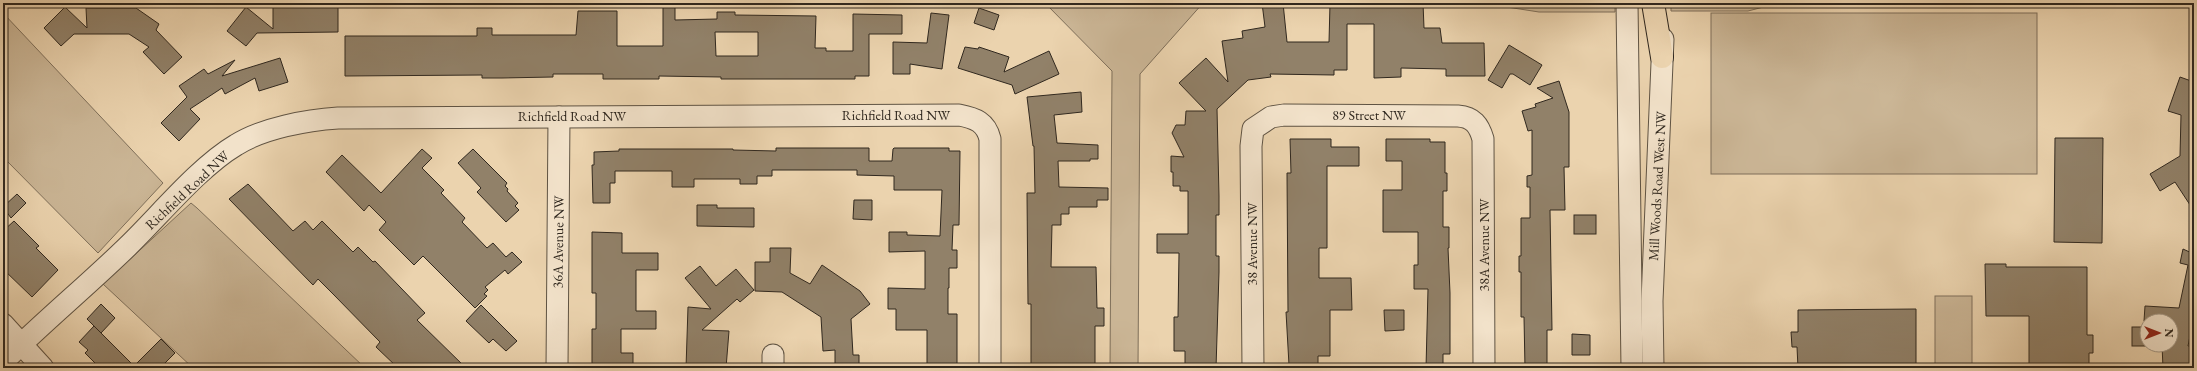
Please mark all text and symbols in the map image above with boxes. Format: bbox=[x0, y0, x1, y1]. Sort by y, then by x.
street label: Richfield Road NW bbox=[842, 106, 951, 124]
street label: 89 Street NW bbox=[1332, 106, 1407, 124]
street label: Richfield Road NW bbox=[518, 107, 627, 125]
street label: Mill Woods Road West NW bbox=[1644, 110, 1670, 261]
street label: Richfield Road NW bbox=[141, 146, 234, 234]
street label: 36A Avenue NW bbox=[548, 194, 568, 289]
street label: 38A Avenue NW bbox=[1475, 197, 1493, 291]
street label: 38 Avenue NW bbox=[1243, 201, 1261, 286]
north arrow bbox=[2139, 313, 2179, 353]
text: N bbox=[2162, 329, 2176, 338]

